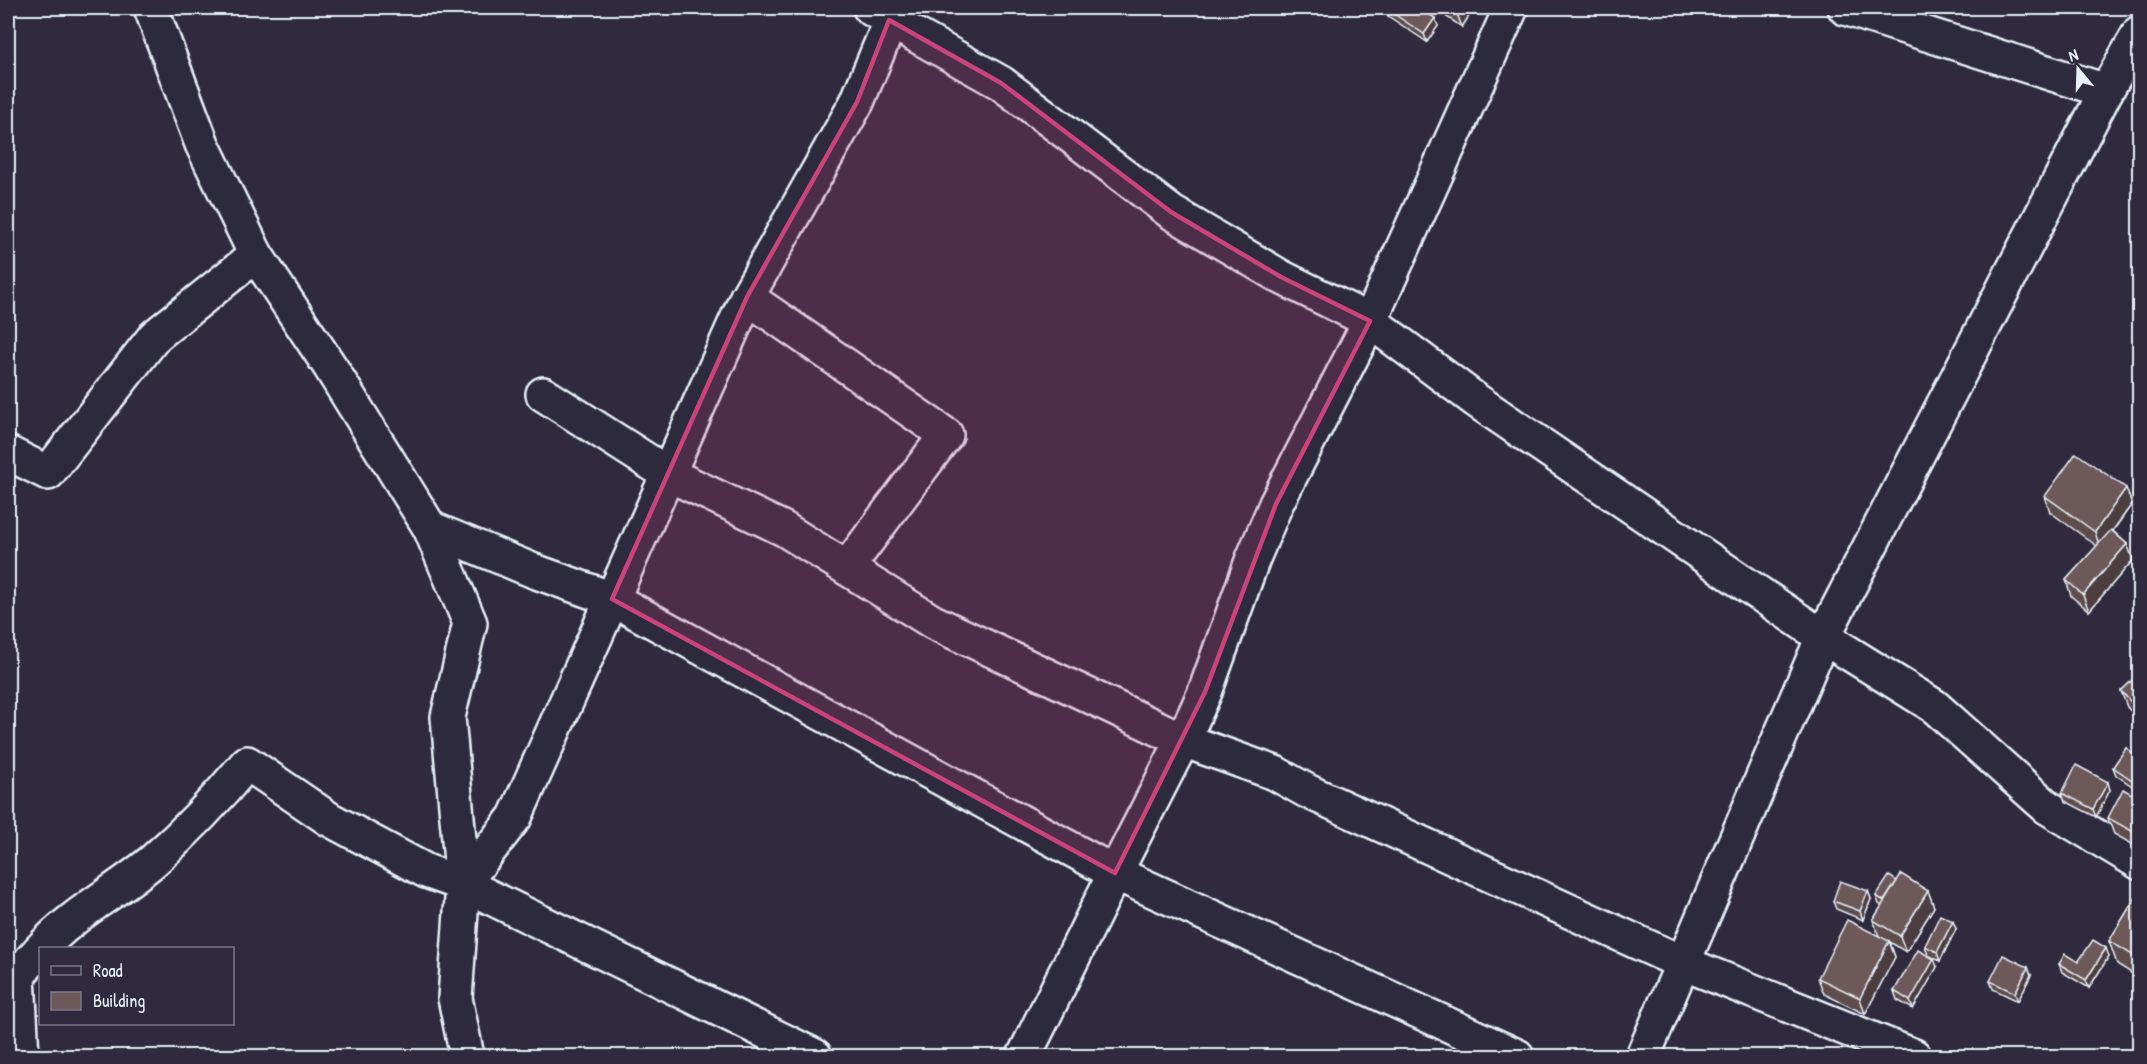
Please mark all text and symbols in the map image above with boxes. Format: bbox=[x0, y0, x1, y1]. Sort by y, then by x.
north arrow bbox=[2048, 39, 2108, 99]
text: N bbox=[2066, 43, 2081, 67]
legend bbox=[39, 947, 234, 1025]
text: Road bbox=[93, 958, 123, 983]
text: Building bbox=[93, 988, 145, 1013]

